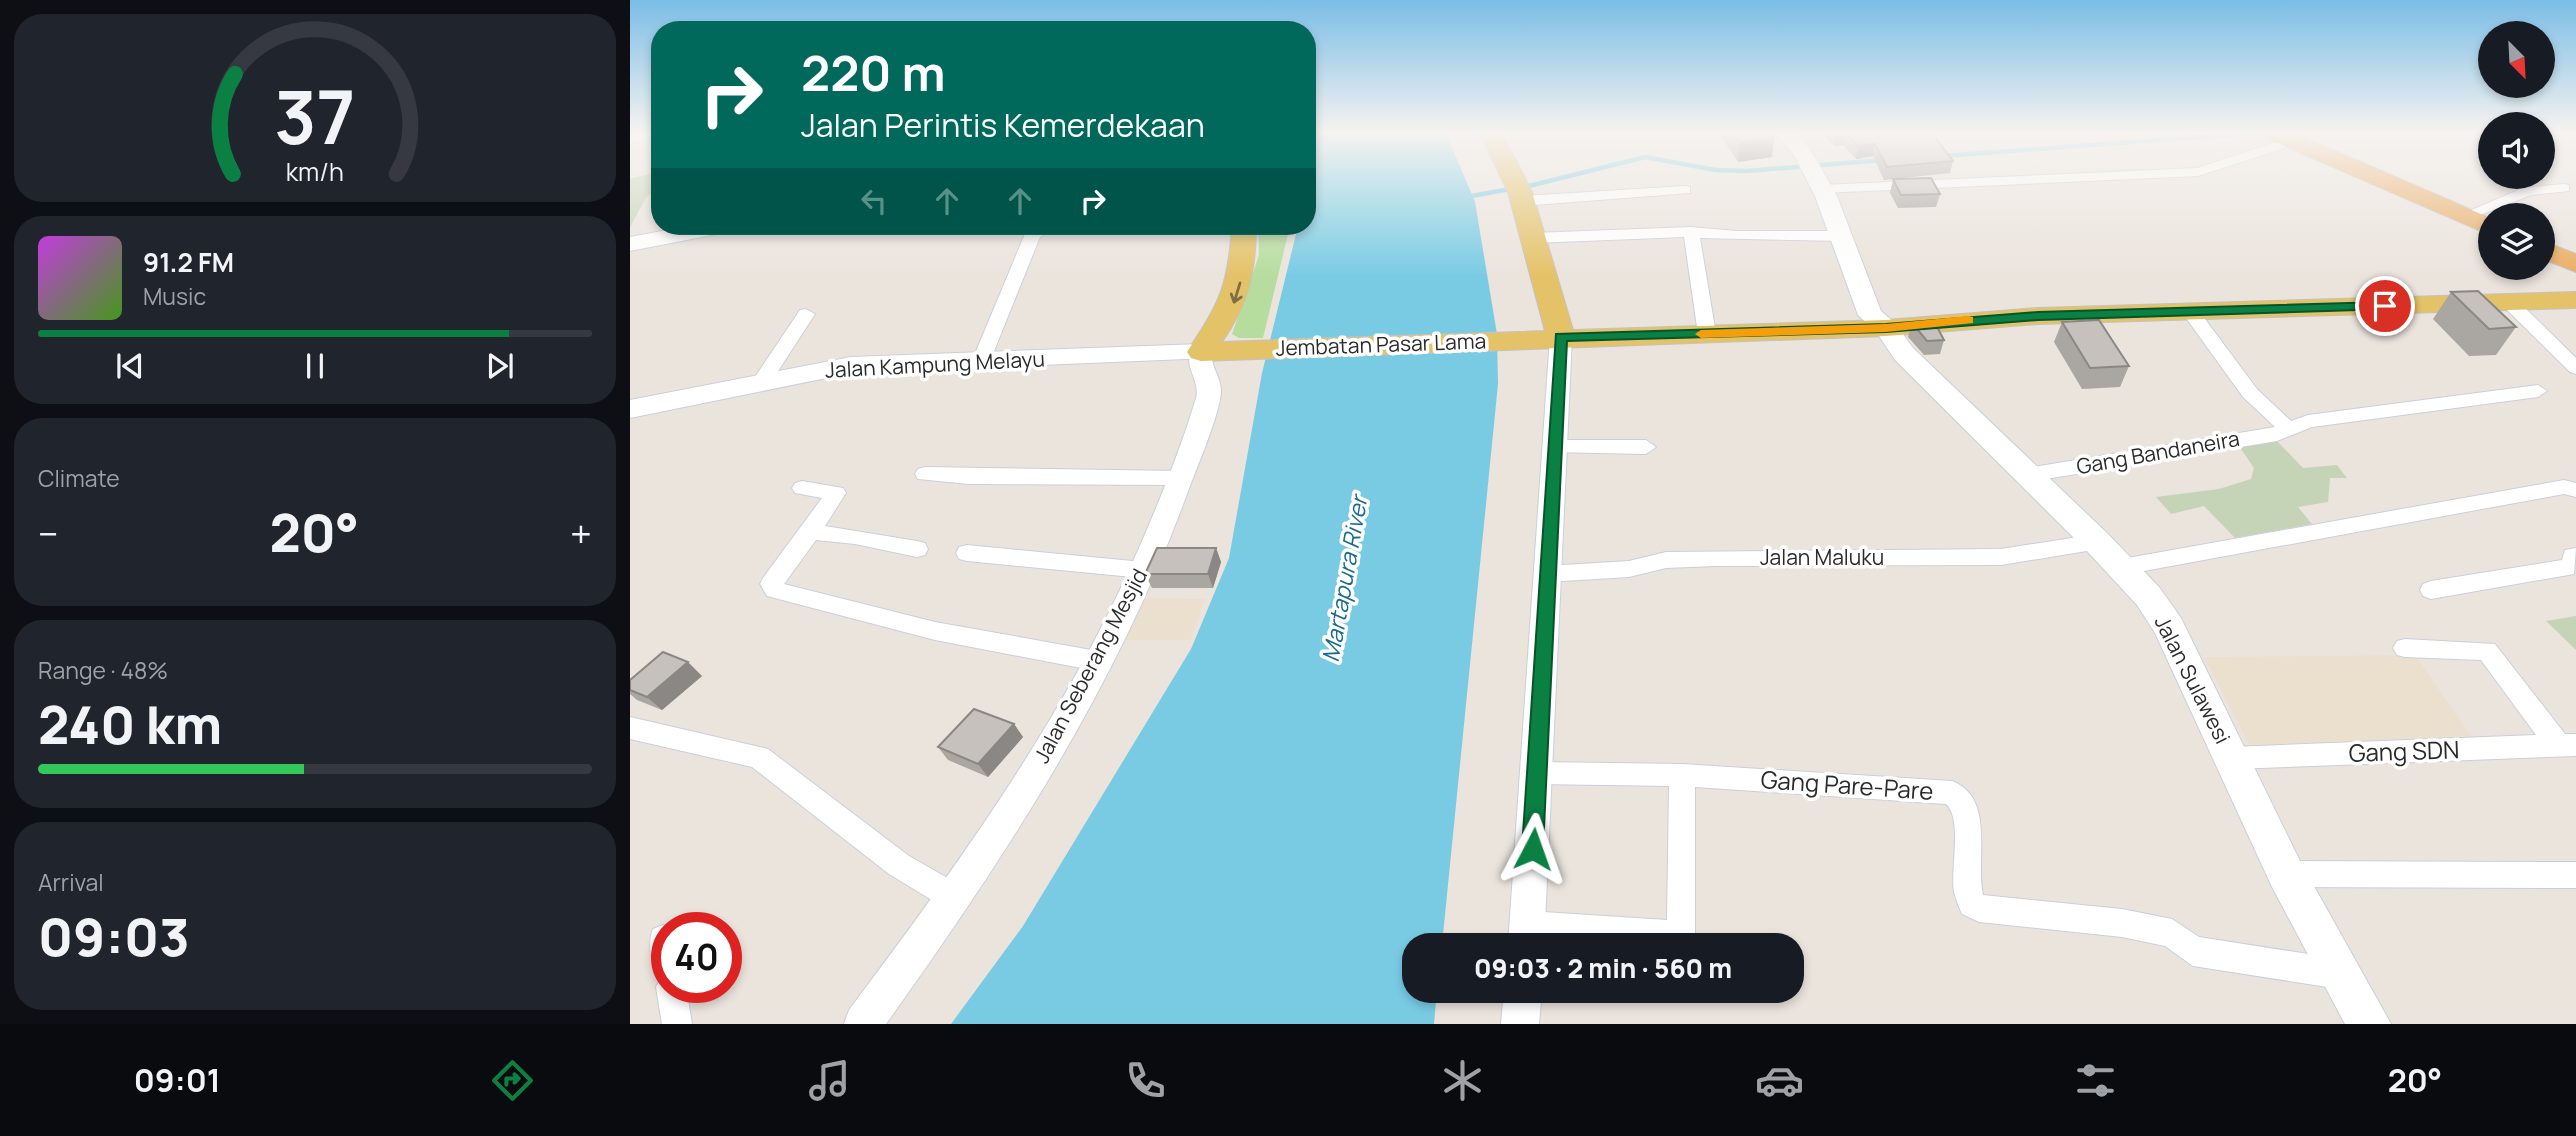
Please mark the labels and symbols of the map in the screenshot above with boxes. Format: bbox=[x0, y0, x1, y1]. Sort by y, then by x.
north arrow bbox=[2478, 21, 2555, 98]
pin bbox=[2355, 276, 2415, 336]
one-way arrow bbox=[1230, 282, 1243, 304]
street label: Jembatan Pasar Lama bbox=[1275, 326, 1487, 362]
street label: Jalan Kampung Melayu bbox=[824, 344, 1046, 384]
street label: Gang Bandaneira bbox=[2074, 424, 2242, 480]
water label: Martapura River bbox=[1314, 491, 1375, 664]
street label: Jalan Maluku bbox=[1760, 543, 1884, 571]
street label: Jalan Seberang Mesjid bbox=[1027, 564, 1153, 767]
street label: Jalan Sulawesi bbox=[2149, 611, 2237, 748]
street label: Gang SDN bbox=[2348, 732, 2460, 769]
street label: Gang Pare-Pare bbox=[1760, 762, 1935, 807]
position arrow bbox=[1496, 812, 1570, 886]
speed limit sign: 40 bbox=[651, 912, 742, 1003]

